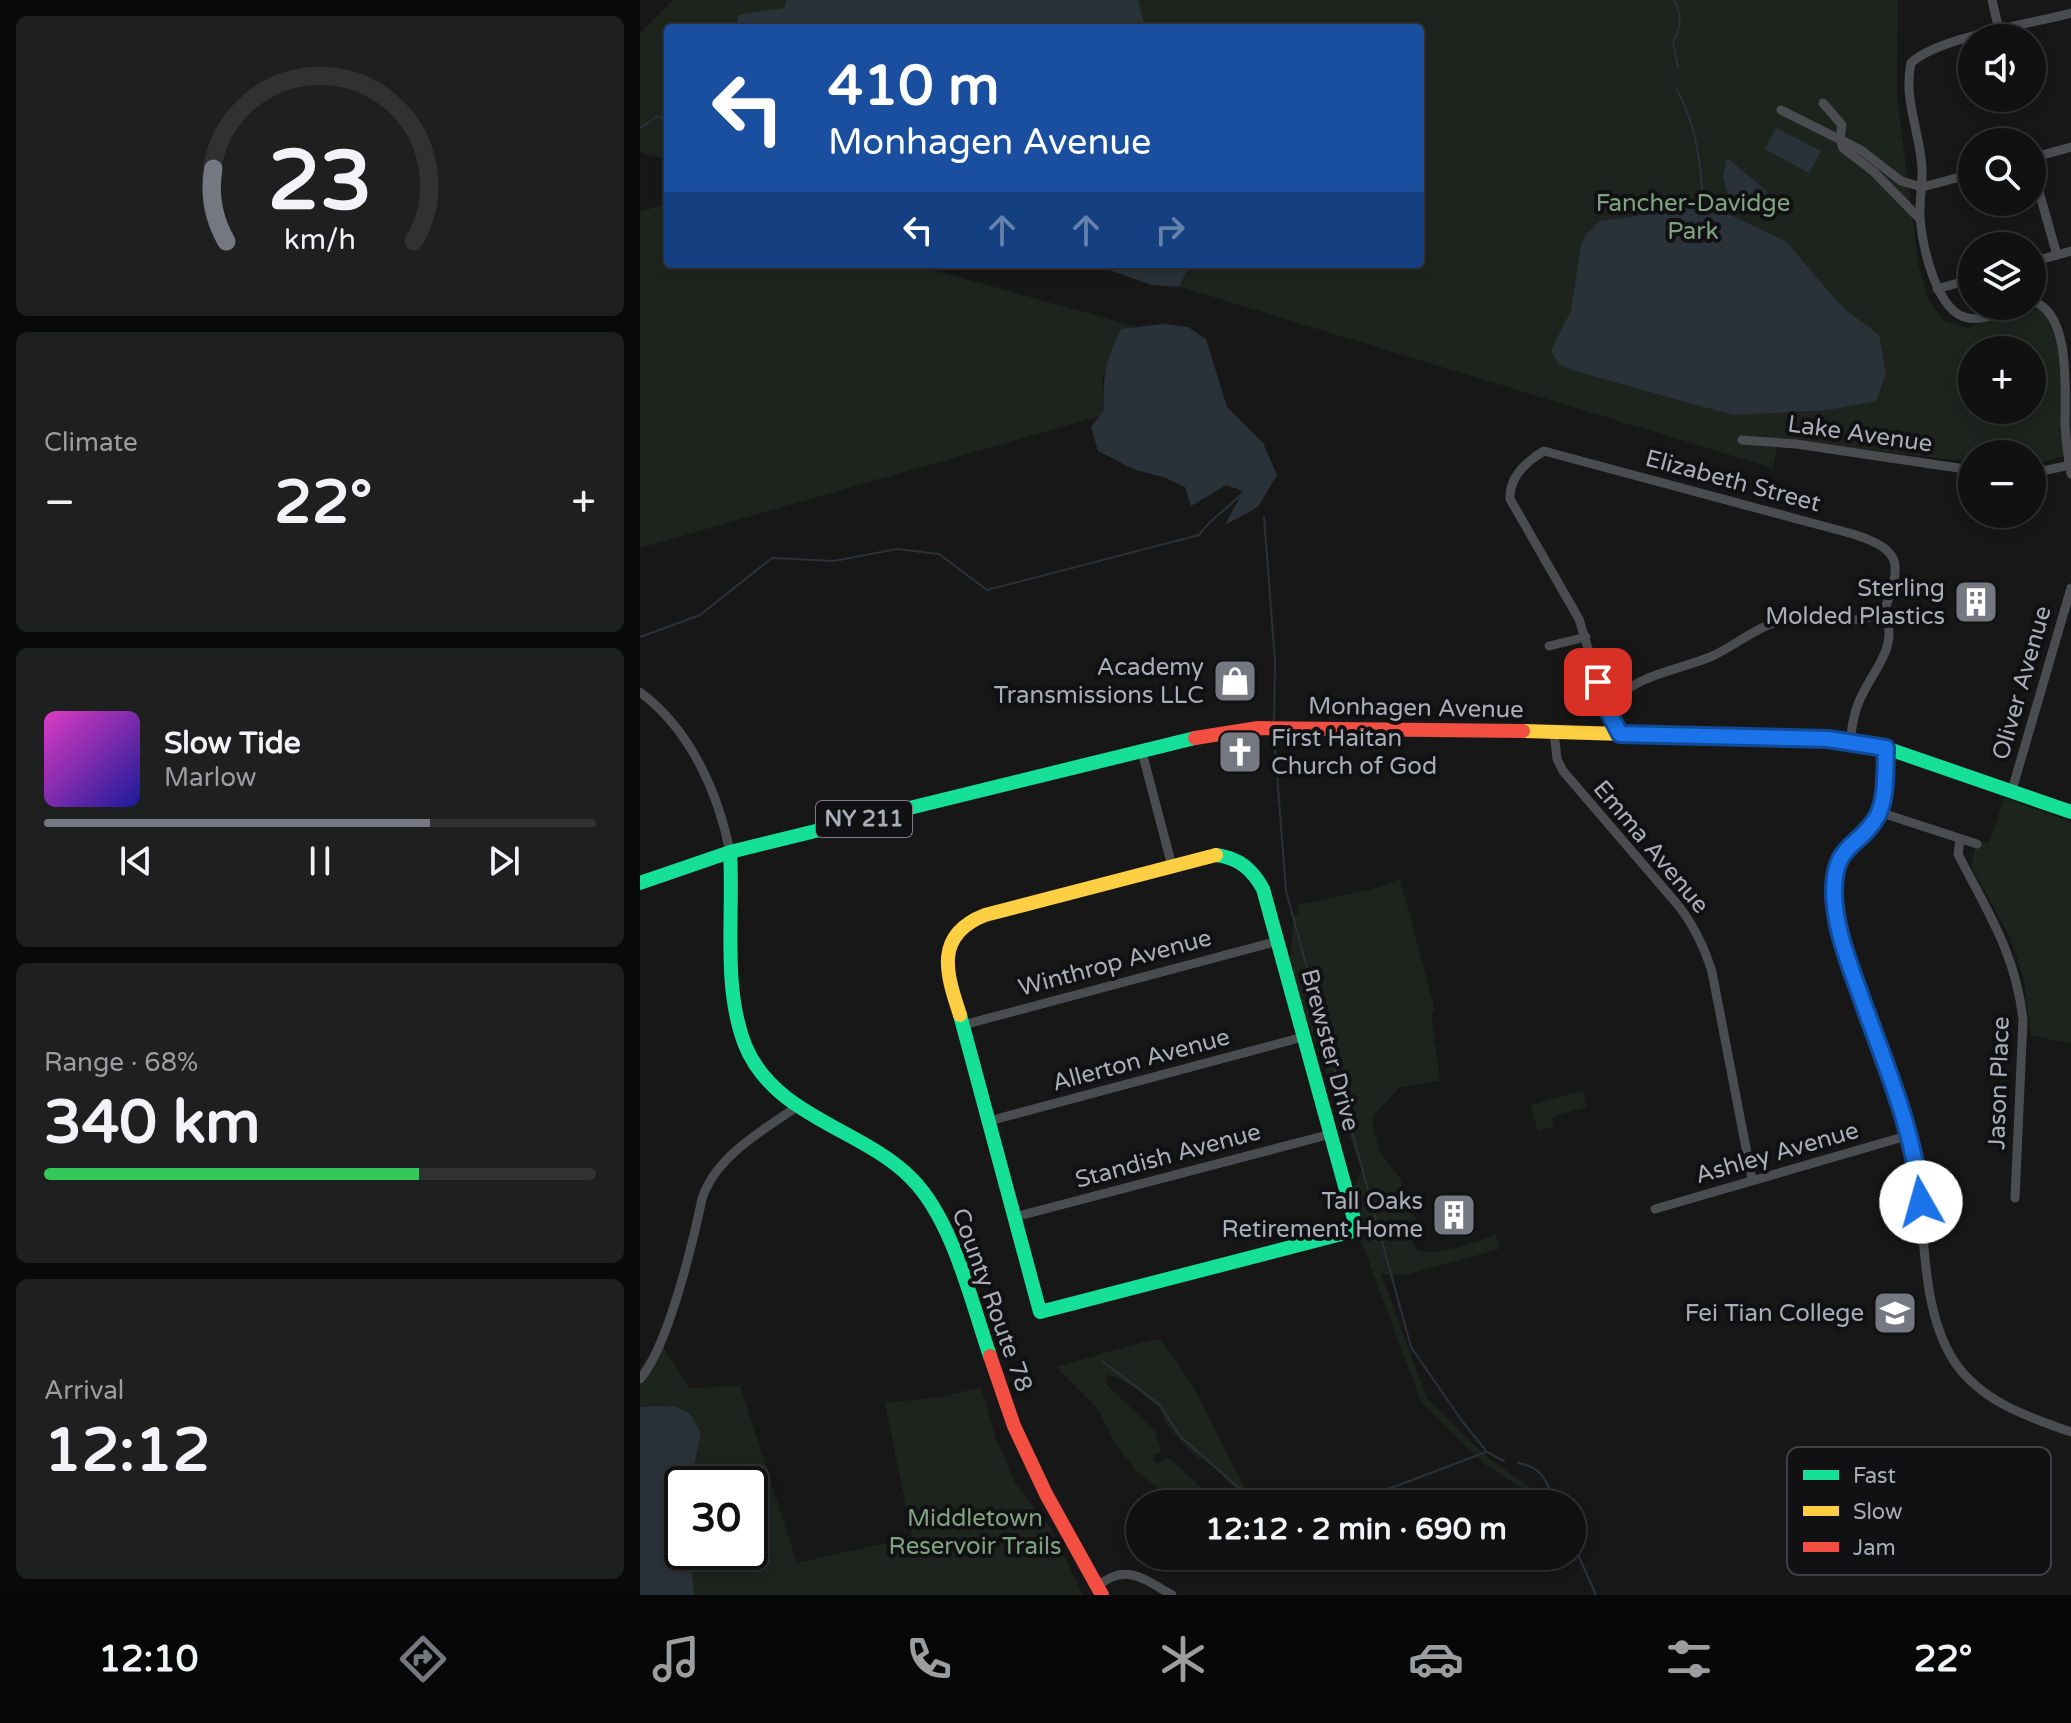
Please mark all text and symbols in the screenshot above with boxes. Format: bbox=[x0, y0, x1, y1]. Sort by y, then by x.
map controls bbox=[1958, 24, 2046, 528]
button: sound bbox=[1958, 24, 2046, 112]
text: 410 m bbox=[828, 53, 999, 120]
icon: left bbox=[696, 56, 800, 160]
text: Monhagen Avenue bbox=[828, 121, 1151, 164]
button: search bbox=[1958, 128, 2046, 216]
text: 23 bbox=[268, 131, 372, 231]
park label: Fancher-Davidge Park bbox=[1596, 189, 1790, 246]
icon: left bbox=[896, 208, 940, 252]
icon: ahead bbox=[980, 208, 1024, 252]
icon: ahead bbox=[1064, 208, 1108, 252]
icon: right bbox=[1148, 208, 1192, 252]
text: km/h bbox=[284, 223, 356, 257]
button: layers bbox=[1958, 232, 2046, 320]
button: + bbox=[1958, 336, 2046, 424]
street label: Lake Avenue bbox=[1786, 409, 1934, 459]
text: Climate bbox=[44, 427, 138, 458]
button: − bbox=[1958, 440, 2046, 528]
street label: Elizabeth Street bbox=[1642, 444, 1824, 518]
text: 22° bbox=[274, 467, 372, 539]
text: − bbox=[44, 477, 75, 530]
text: + bbox=[571, 477, 596, 530]
place label: Sterling Molded Plastics bbox=[1765, 574, 1945, 631]
building icon: Sterling Molded Plastics bbox=[1952, 578, 2000, 626]
street label: Oliver Avenue bbox=[1986, 603, 2058, 763]
pin bbox=[1564, 648, 1632, 716]
place label: Academy Transmissions LLC bbox=[994, 653, 1204, 710]
shop icon: Academy Transmissions LLC bbox=[1211, 657, 1259, 705]
icon: arrive bbox=[1576, 660, 1620, 704]
street label: Monhagen Avenue bbox=[1308, 692, 1524, 724]
place label: First Haitan Church of God bbox=[1271, 724, 1437, 781]
text: Slow Tide bbox=[164, 725, 301, 762]
church icon: First Haitan Church of God bbox=[1216, 728, 1264, 776]
text: Marlow bbox=[164, 762, 256, 793]
street label: Emma Avenue bbox=[1587, 775, 1715, 919]
road number: NY 211 bbox=[816, 801, 912, 837]
icon: previous bbox=[114, 839, 158, 883]
icon: pause bbox=[298, 839, 342, 883]
icon: next bbox=[482, 839, 526, 883]
street label: Winthrop Avenue bbox=[1015, 923, 1215, 1003]
street label: Brewster Drive bbox=[1294, 966, 1366, 1134]
street label: Jason Place bbox=[1982, 1016, 2016, 1150]
street label: Allerton Avenue bbox=[1049, 1022, 1233, 1098]
text: Range · 68% bbox=[44, 1047, 198, 1078]
text: 340 km bbox=[44, 1087, 260, 1159]
street label: Ashley Avenue bbox=[1692, 1116, 1862, 1190]
street label: Standish Avenue bbox=[1072, 1117, 1264, 1195]
position arrow bbox=[1879, 1160, 1963, 1244]
place label: Tall Oaks Retirement Home bbox=[1221, 1187, 1423, 1244]
building icon: Tall Oaks Retirement Home bbox=[1430, 1191, 1478, 1239]
street label: County Route 78 bbox=[945, 1204, 1039, 1396]
school or university icon: Fei Tian College bbox=[1871, 1289, 1919, 1337]
place label: Fei Tian College bbox=[1685, 1299, 1864, 1328]
text: Arrival bbox=[44, 1375, 124, 1406]
text: 12:12 bbox=[44, 1415, 210, 1487]
legend bbox=[1787, 1447, 2051, 1575]
text: Fast bbox=[1853, 1463, 1896, 1489]
speed limit sign: 30 bbox=[664, 1466, 768, 1570]
text: Slow bbox=[1853, 1499, 1903, 1525]
park label: Middletown Reservoir Trails bbox=[889, 1504, 1061, 1561]
text: 12:12 · 2 min · 690 m bbox=[1205, 1511, 1507, 1548]
text: Jam bbox=[1853, 1535, 1896, 1561]
icon: directions bbox=[395, 1631, 451, 1687]
icon: music bbox=[648, 1631, 704, 1687]
icon: phone bbox=[901, 1631, 957, 1687]
icon: climate bbox=[1155, 1631, 1211, 1687]
icon: car bbox=[1408, 1631, 1464, 1687]
icon: filters bbox=[1661, 1631, 1717, 1687]
text: 12:10 bbox=[99, 1638, 198, 1681]
text: 22° bbox=[1914, 1638, 1972, 1681]

